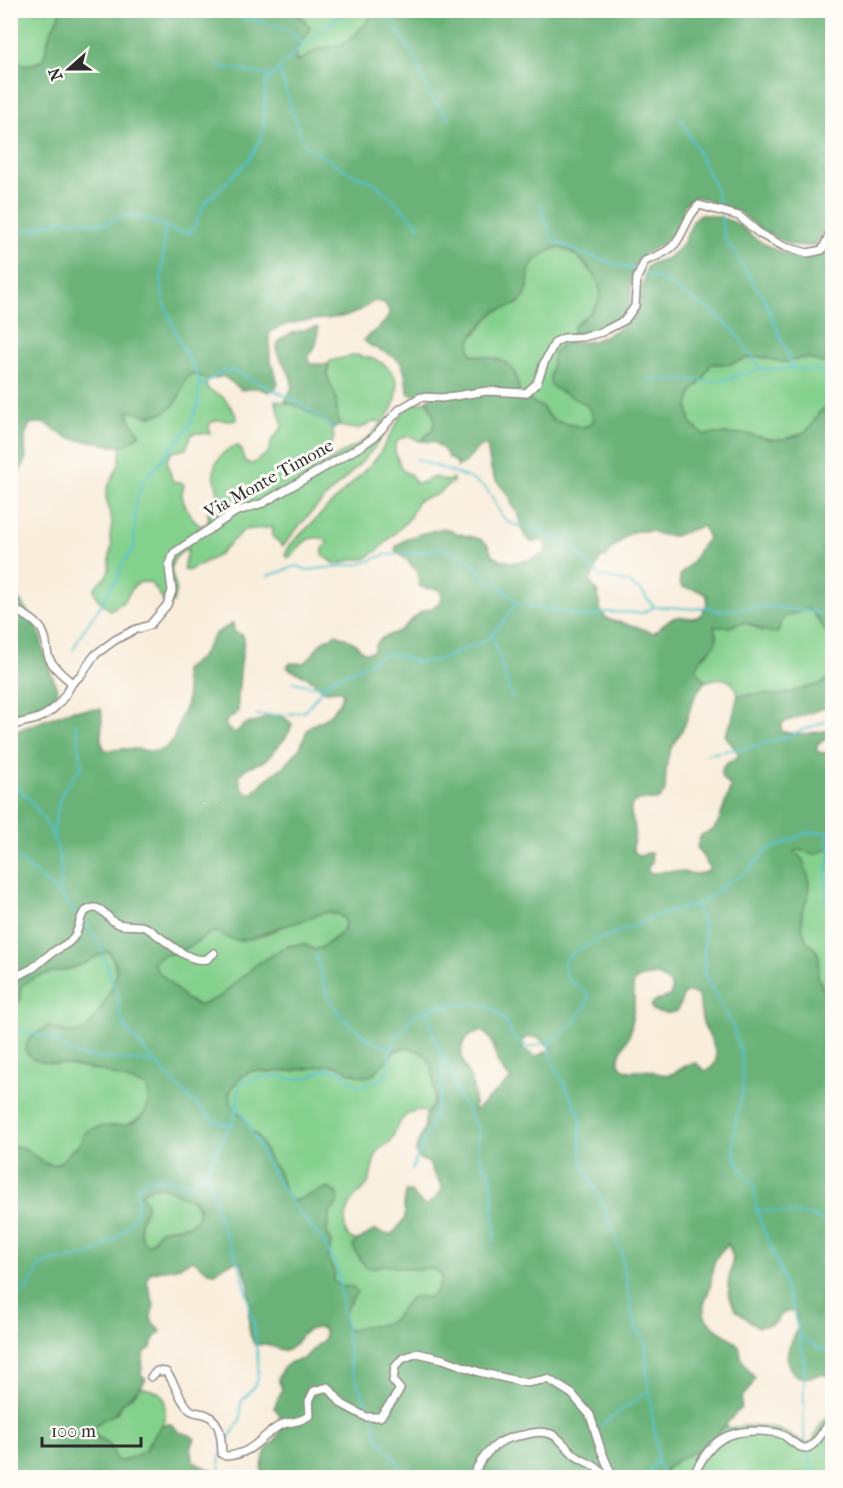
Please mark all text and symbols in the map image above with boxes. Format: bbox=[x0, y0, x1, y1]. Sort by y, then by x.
north arrow bbox=[39, 39, 99, 99]
text: N bbox=[44, 64, 67, 83]
street label: Via Monte Timone bbox=[200, 435, 337, 524]
scale bar bbox=[42, 1410, 141, 1448]
text: 100 m bbox=[51, 1421, 96, 1442]

